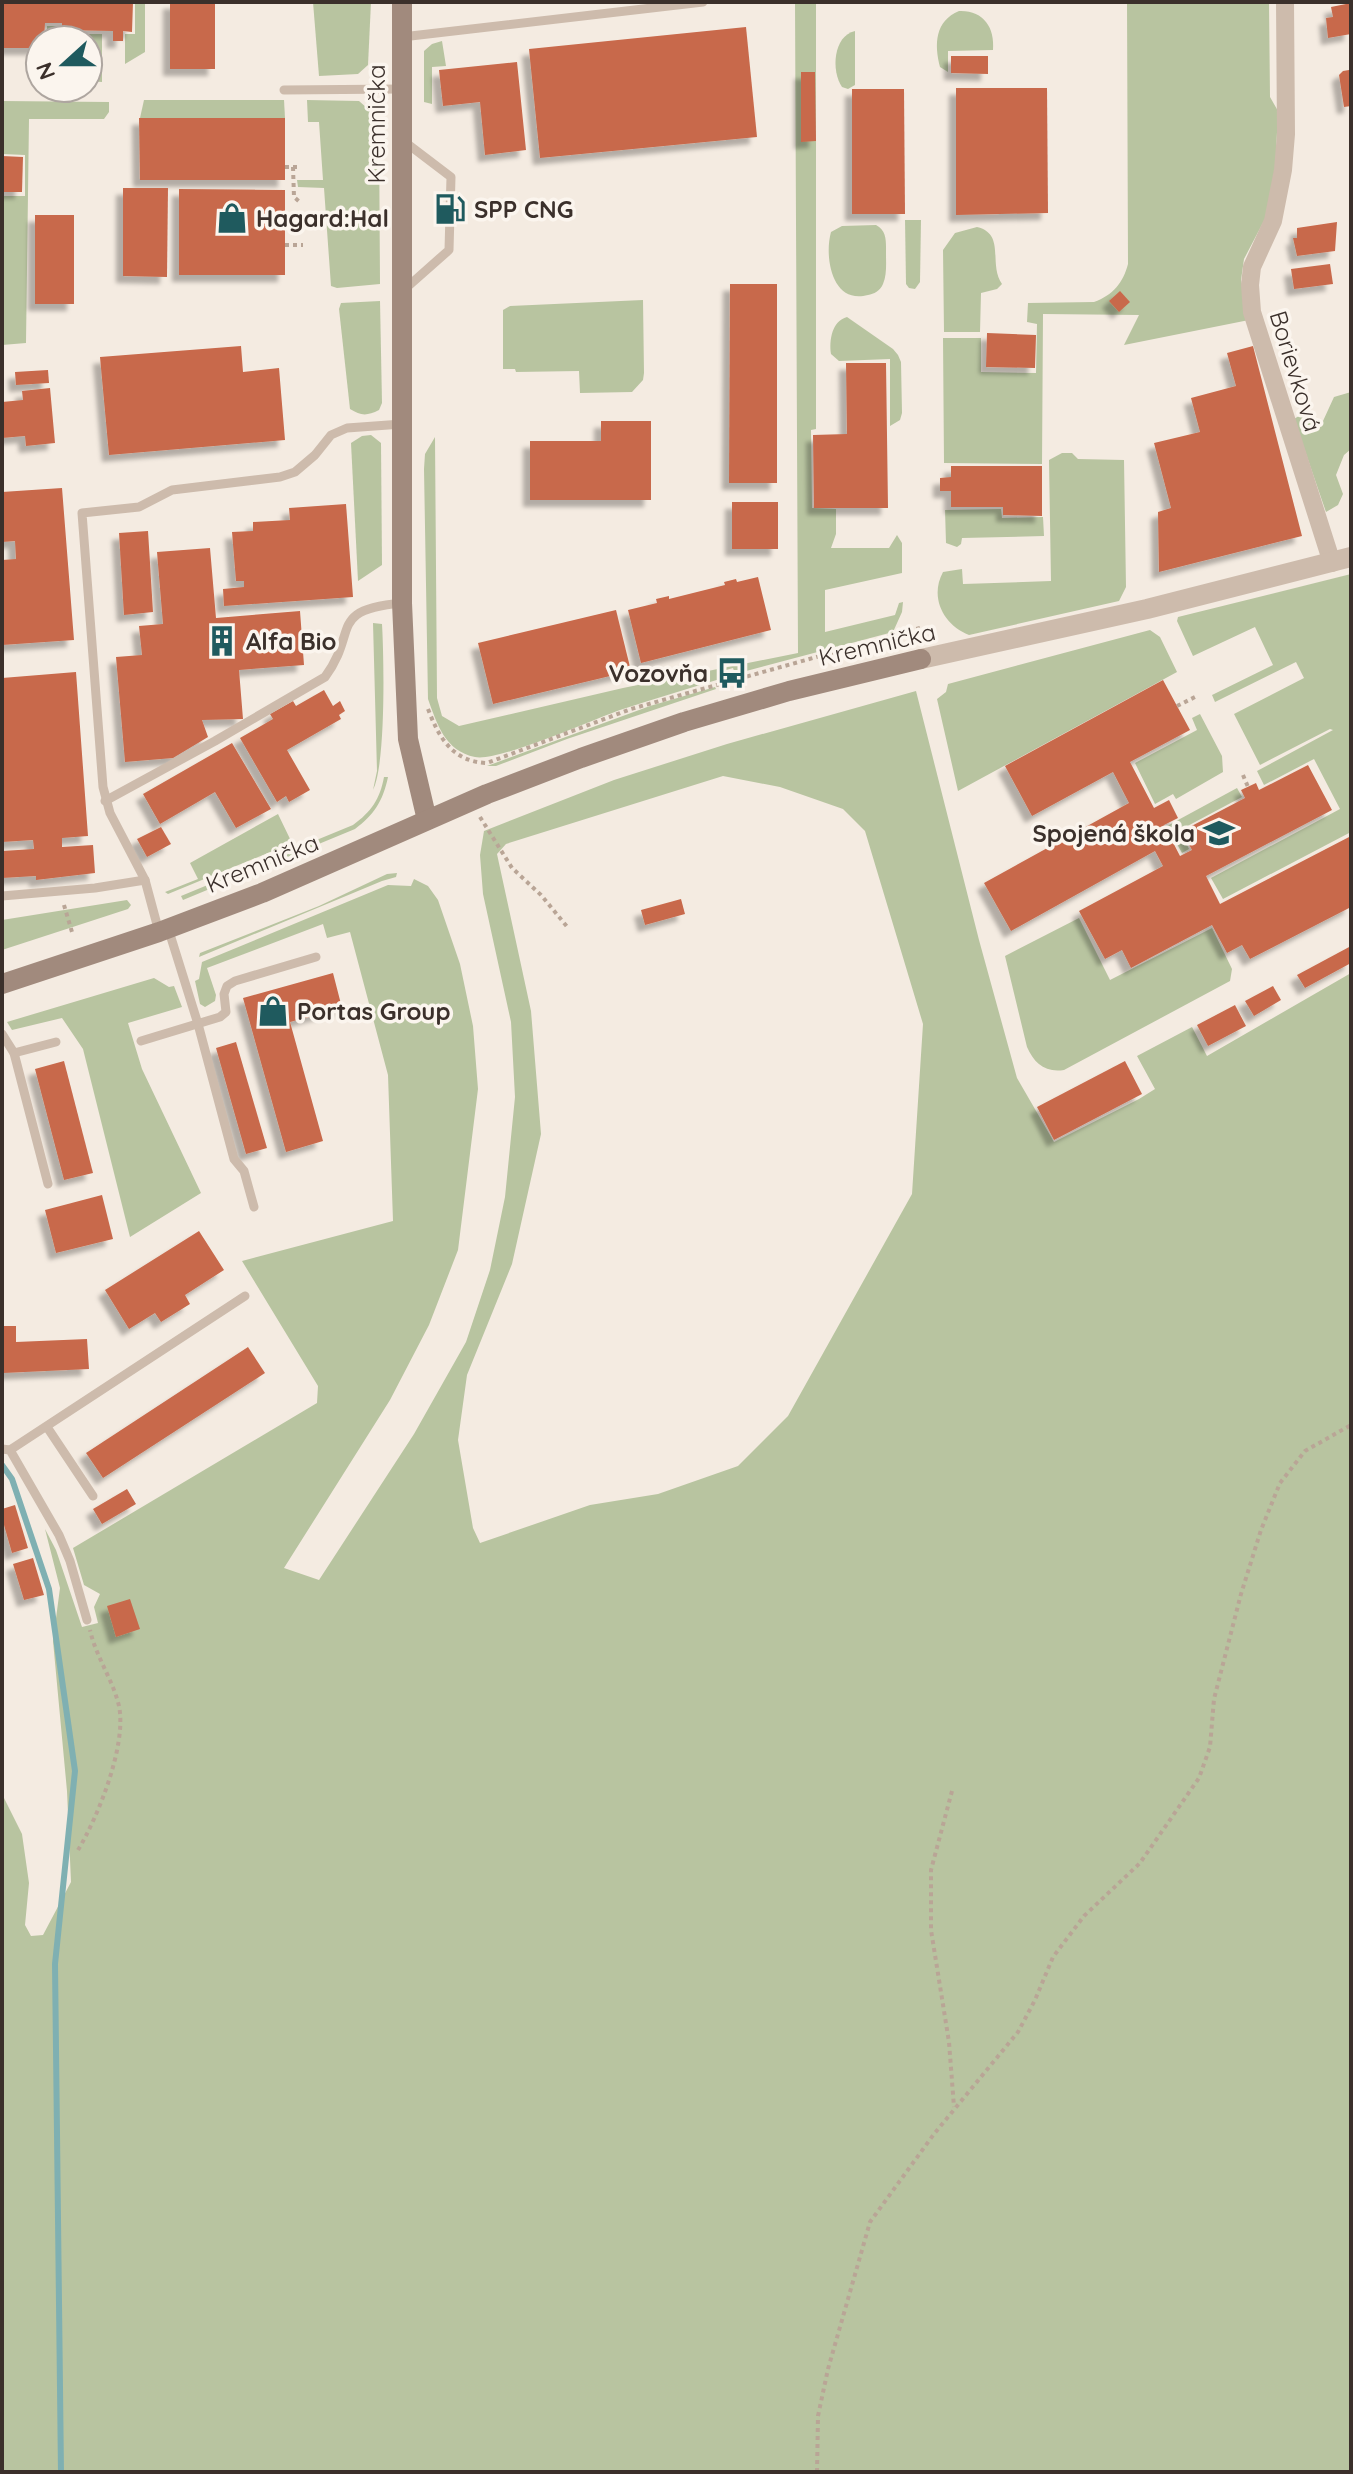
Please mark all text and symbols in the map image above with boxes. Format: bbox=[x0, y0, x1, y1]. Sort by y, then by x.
north arrow bbox=[24, 24, 104, 104]
text: N bbox=[29, 59, 61, 84]
street label: Kremnička bbox=[361, 65, 391, 183]
fuel station icon: SPP CNG bbox=[433, 192, 467, 226]
place label: SPP CNG bbox=[474, 194, 573, 224]
shop icon: Hagard:Hal bbox=[215, 201, 249, 235]
place label: Hagard:Hal bbox=[256, 203, 389, 233]
street label: Borievková bbox=[1263, 307, 1329, 435]
street label: Kremnička bbox=[816, 616, 938, 672]
building icon: Alfa Bio bbox=[205, 624, 239, 658]
place label: Alfa Bio bbox=[246, 626, 336, 656]
bus stop icon: Vozovňa bbox=[715, 656, 749, 690]
place label: Vozovňa bbox=[608, 658, 708, 688]
school or university icon: Spojená škola bbox=[1202, 816, 1236, 850]
place label: Spojená škola bbox=[1033, 818, 1195, 848]
street label: Kremnička bbox=[201, 827, 323, 899]
shop icon: Portas Group bbox=[256, 994, 290, 1028]
place label: Portas Group bbox=[297, 996, 451, 1026]

